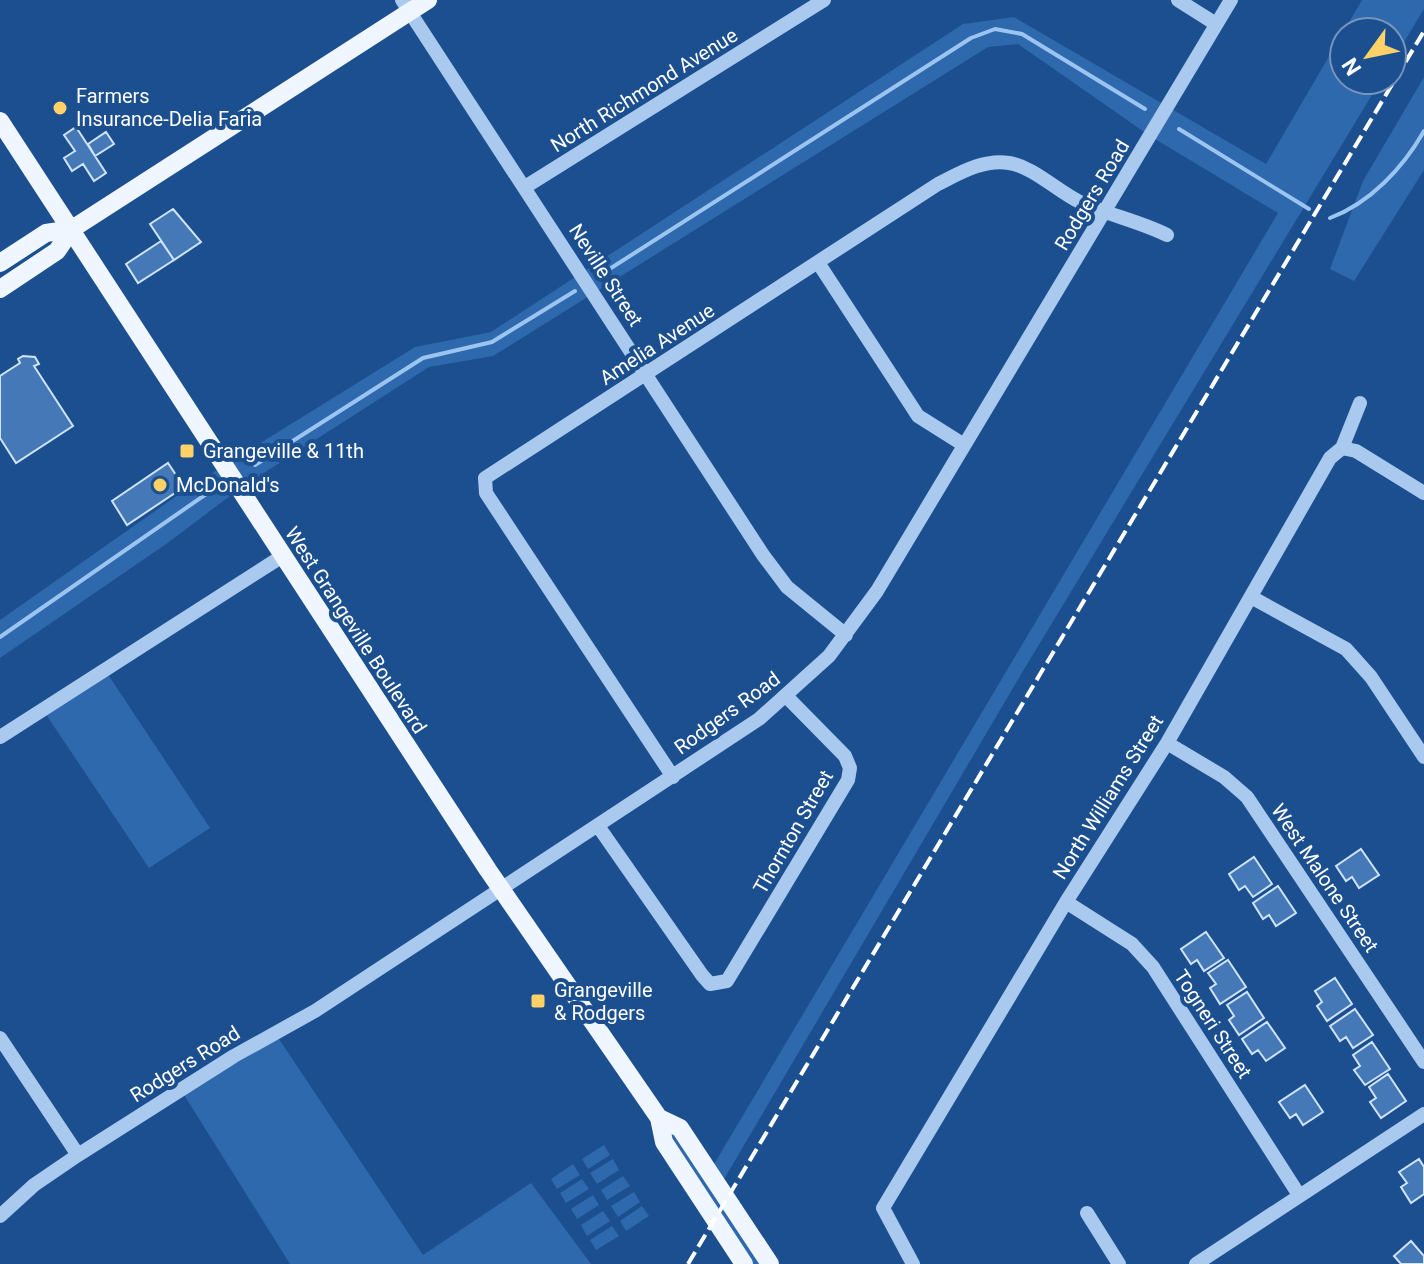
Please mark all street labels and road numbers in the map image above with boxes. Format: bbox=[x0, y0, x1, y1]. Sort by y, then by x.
street label: North Richmond Avenue bbox=[546, 23, 742, 157]
street label: Rodgers Road bbox=[1050, 135, 1134, 255]
street label: Neville Street bbox=[564, 219, 648, 331]
street label: Amelia Avenue bbox=[595, 298, 719, 390]
street label: West Grangeville Boulevard bbox=[280, 522, 432, 738]
street label: Rodgers Road bbox=[669, 667, 785, 759]
street label: North Williams Street bbox=[1048, 710, 1168, 884]
street label: Thornton Street bbox=[748, 766, 838, 898]
street label: West Malone Street bbox=[1266, 799, 1384, 957]
street label: Togneri Street bbox=[1169, 965, 1257, 1083]
street label: Rodgers Road bbox=[126, 1021, 244, 1107]

